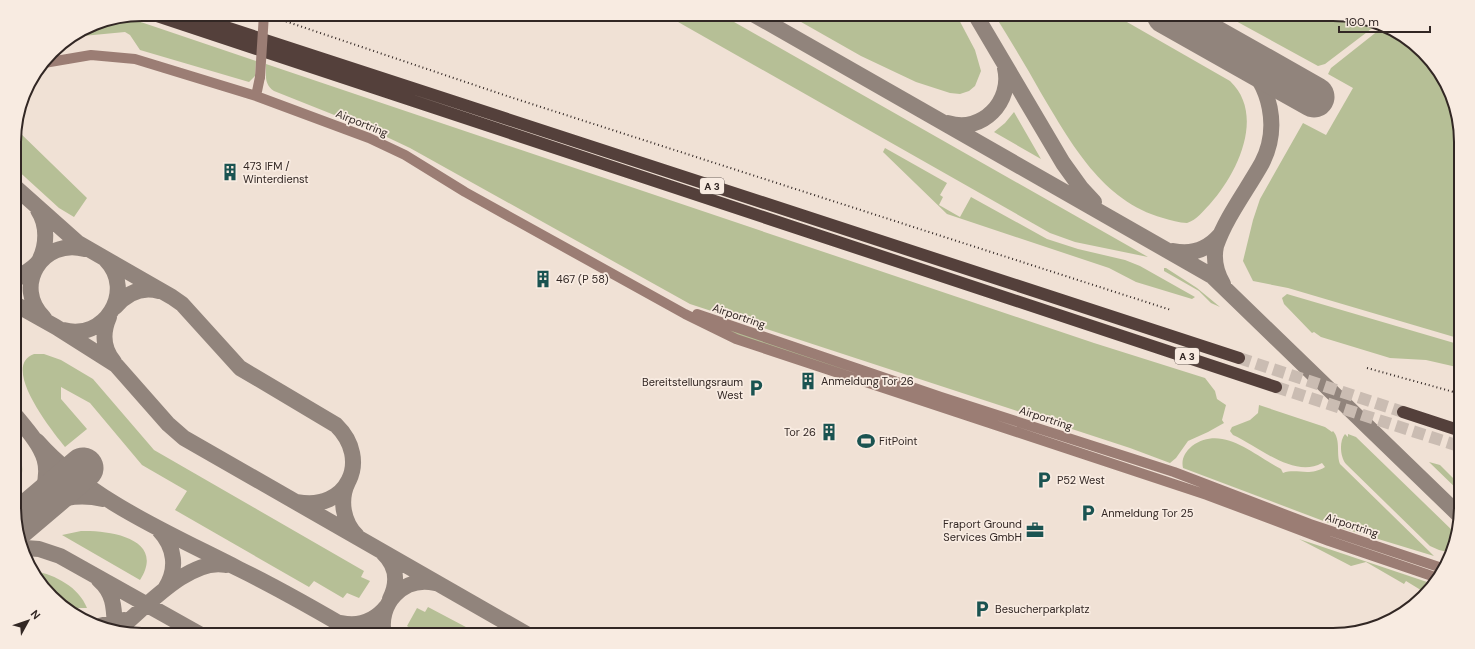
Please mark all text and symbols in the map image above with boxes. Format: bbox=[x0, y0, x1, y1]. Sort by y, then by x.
scale bar bbox=[1339, 8, 1430, 34]
text: 100 m bbox=[1345, 14, 1379, 30]
street label: Airportring bbox=[334, 106, 390, 140]
place label: 473 IFM / Winterdienst bbox=[243, 159, 309, 186]
building icon: 473 IFM / Winterdienst bbox=[220, 162, 240, 182]
road number: A 3 bbox=[700, 178, 724, 194]
building icon: 467 (P 58) bbox=[533, 269, 553, 289]
place label: 467 (P 58) bbox=[556, 272, 609, 286]
street label: Airportring bbox=[711, 300, 767, 332]
road number: A 3 bbox=[1175, 348, 1199, 364]
building icon: Anmeldung Tor 26 bbox=[798, 371, 818, 391]
place label: Anmeldung Tor 26 bbox=[821, 374, 914, 388]
place label: Bereitstellungsraum West bbox=[642, 375, 743, 402]
parking icon: Bereitstellungsraum West bbox=[746, 378, 766, 398]
street label: Airportring bbox=[1018, 403, 1074, 433]
building icon: Tor 26 bbox=[819, 422, 839, 442]
place label: Tor 26 bbox=[784, 425, 816, 439]
sports icon: FitPoint bbox=[856, 431, 876, 451]
place label: FitPoint bbox=[879, 434, 918, 448]
parking icon: P52 West bbox=[1034, 470, 1054, 490]
place label: P52 West bbox=[1057, 473, 1105, 487]
parking icon: Anmeldung Tor 25 bbox=[1078, 503, 1098, 523]
place label: Anmeldung Tor 25 bbox=[1101, 506, 1194, 520]
street label: Airportring bbox=[1324, 510, 1380, 540]
place label: Fraport Ground Services GmbH bbox=[943, 517, 1022, 544]
office icon: Fraport Ground Services GmbH bbox=[1025, 520, 1045, 540]
parking icon: Besucherparkplatz bbox=[972, 599, 992, 619]
north arrow bbox=[8, 601, 48, 641]
place label: Besucherparkplatz bbox=[995, 602, 1090, 616]
text: N bbox=[28, 607, 44, 622]

